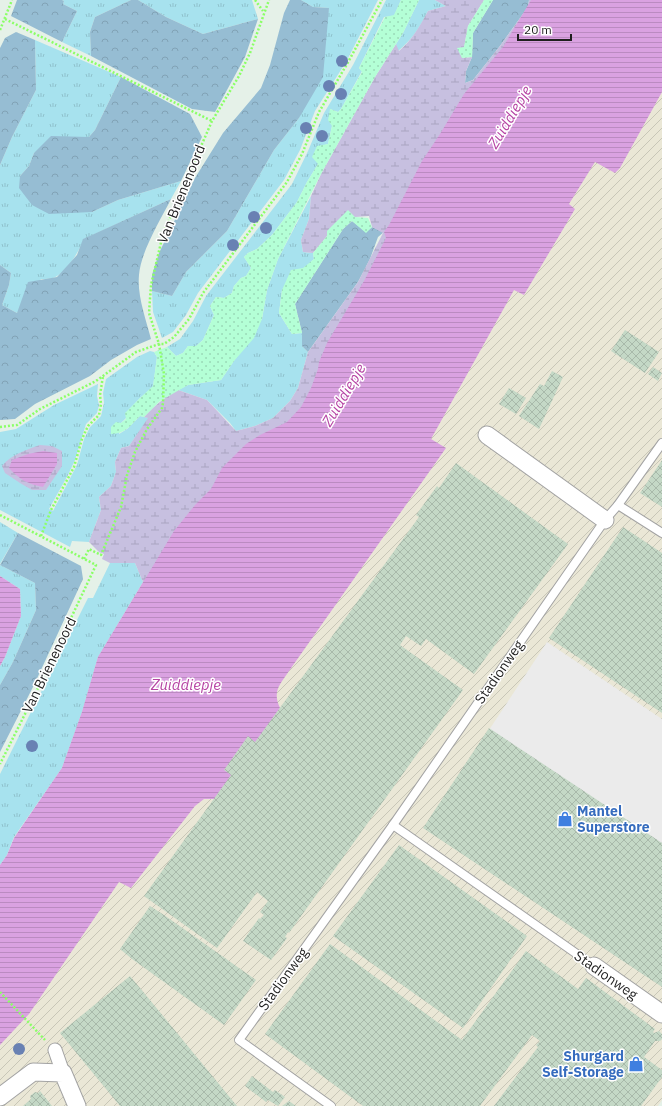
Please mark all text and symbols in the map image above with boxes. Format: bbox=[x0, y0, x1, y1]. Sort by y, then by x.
scale bar bbox=[518, 16, 571, 42]
text: 20 m bbox=[524, 22, 552, 37]
water label: Zuiddiepje bbox=[483, 82, 536, 152]
street label: Van Brienenoord bbox=[153, 142, 209, 246]
water label: Zuiddiepje bbox=[317, 360, 370, 430]
street label: Van Brienenoord bbox=[18, 614, 80, 716]
street label: Stadionweg bbox=[471, 636, 528, 707]
water label: Zuiddiepje bbox=[150, 675, 221, 694]
place label: Mantel Superstore bbox=[577, 802, 650, 836]
shop icon: Mantel Superstore bbox=[556, 810, 574, 828]
street label: Stadionweg bbox=[254, 943, 312, 1014]
street label: Stadionweg bbox=[571, 947, 642, 1004]
place label: Shurgard Self-Storage bbox=[542, 1047, 624, 1081]
shop icon: Shurgard Self-Storage bbox=[627, 1055, 645, 1073]

